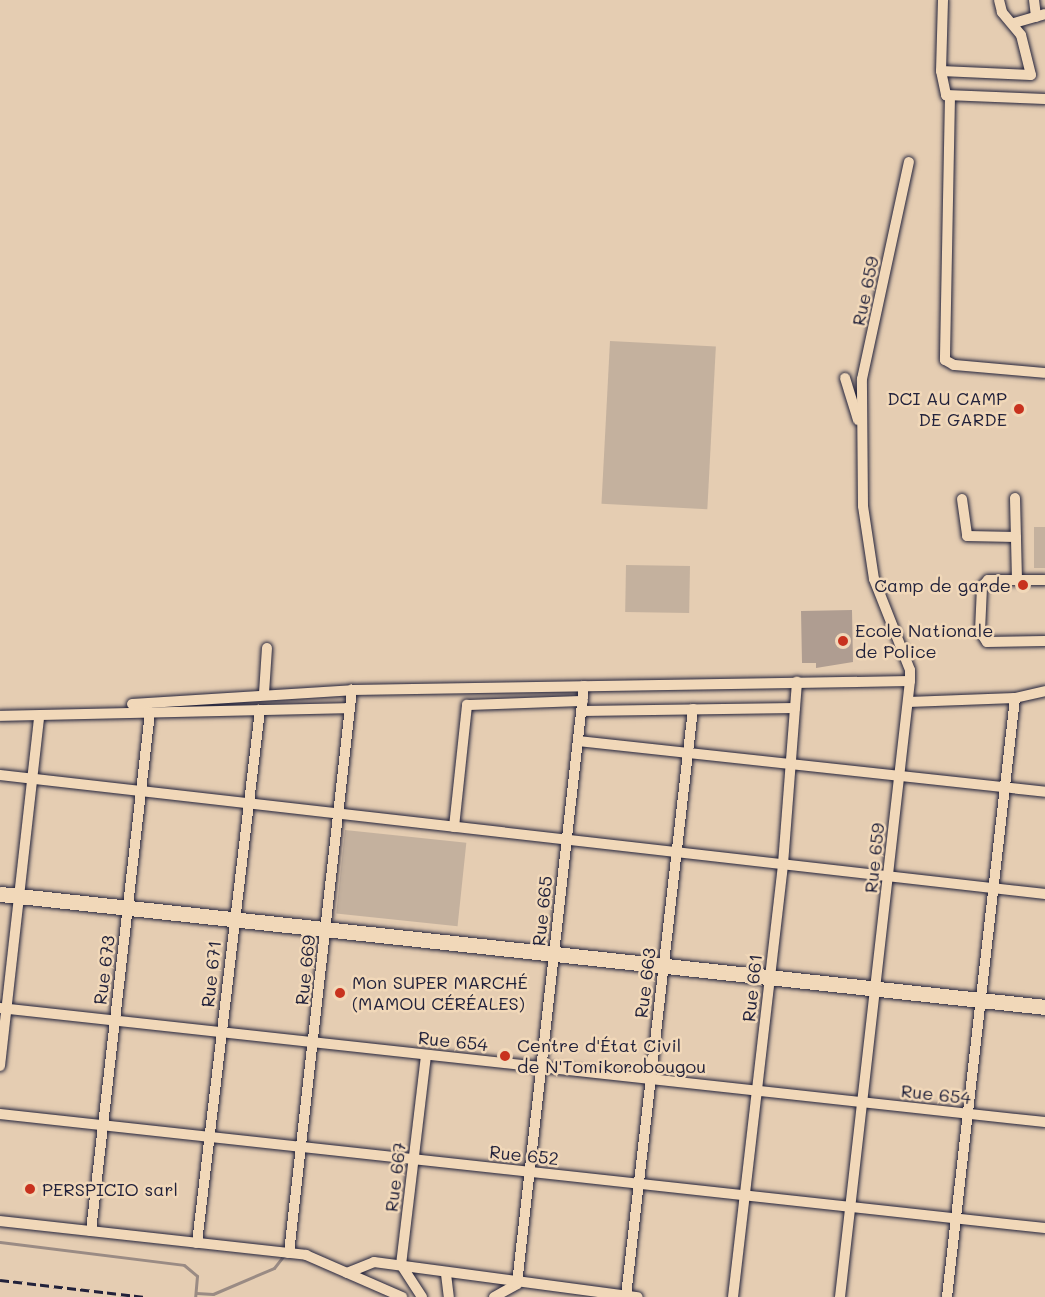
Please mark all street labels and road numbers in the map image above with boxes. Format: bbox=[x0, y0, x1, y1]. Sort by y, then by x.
street label: Rue 659 bbox=[847, 254, 883, 328]
street label: Rue 659 bbox=[860, 822, 888, 894]
street label: Rue 665 bbox=[528, 875, 556, 947]
street label: Rue 673 bbox=[89, 934, 119, 1006]
street label: Rue 669 bbox=[291, 934, 319, 1006]
street label: Rue 671 bbox=[197, 939, 225, 1009]
street label: Rue 663 bbox=[630, 947, 660, 1019]
street label: Rue 661 bbox=[738, 953, 766, 1023]
street label: Rue 654 bbox=[417, 1027, 489, 1055]
street label: Rue 654 bbox=[900, 1080, 972, 1108]
street label: Rue 667 bbox=[380, 1141, 410, 1213]
street label: Rue 652 bbox=[488, 1141, 560, 1169]

